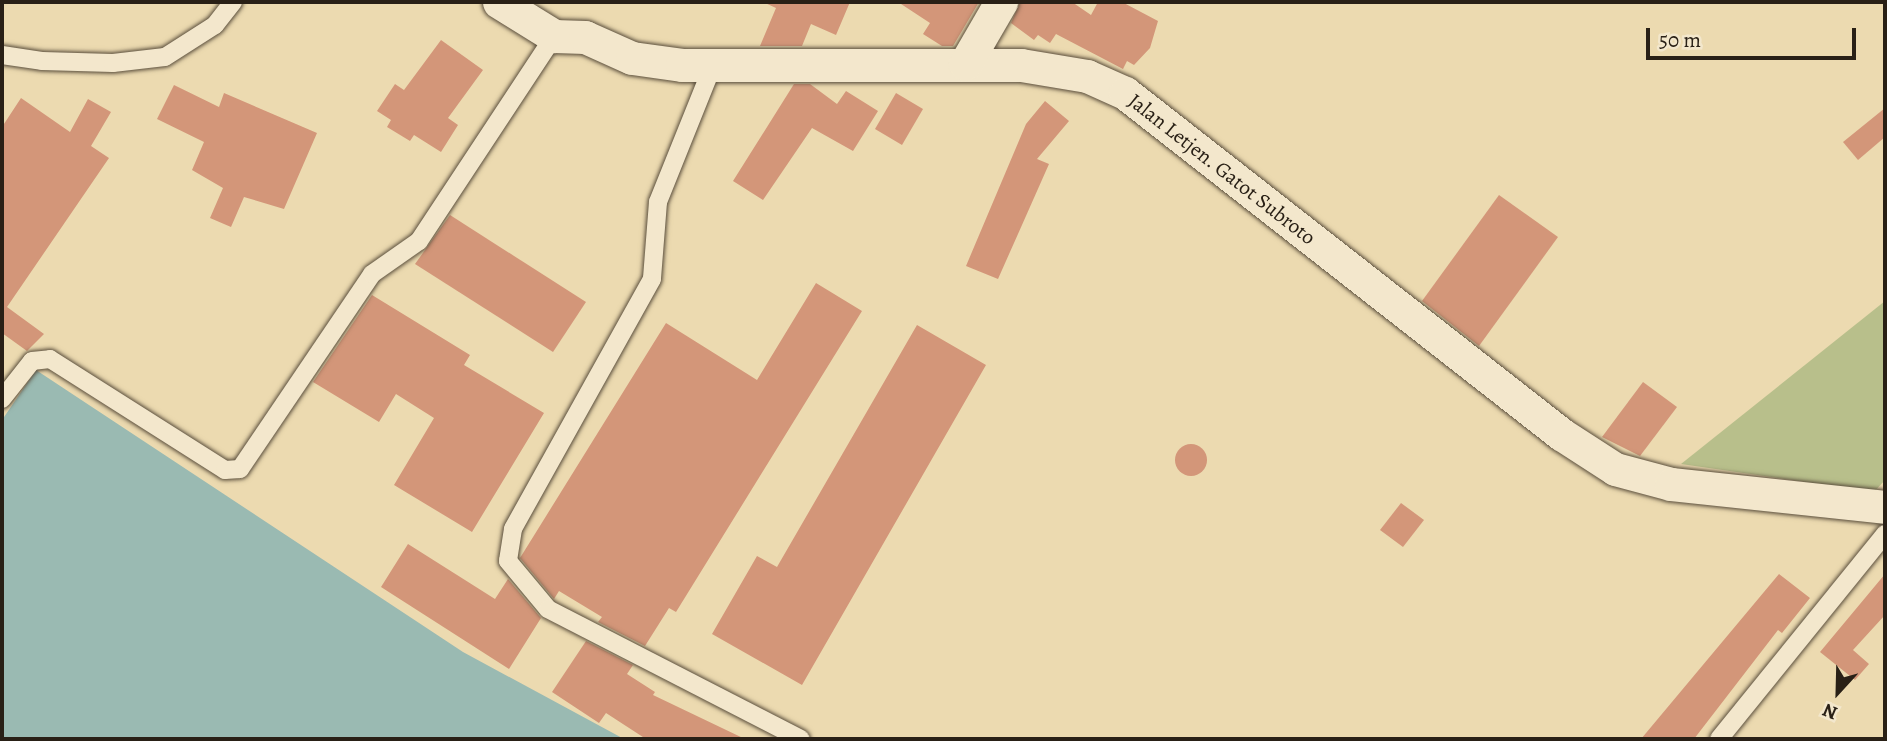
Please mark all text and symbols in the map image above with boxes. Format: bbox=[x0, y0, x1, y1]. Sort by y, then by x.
scale bar bbox=[1649, 14, 1859, 58]
text: 50 m bbox=[1659, 26, 1701, 54]
street label: Jalan Letjen. Gatot Subroto bbox=[1123, 88, 1321, 250]
north arrow bbox=[1803, 657, 1873, 727]
text: N bbox=[1819, 697, 1841, 726]

